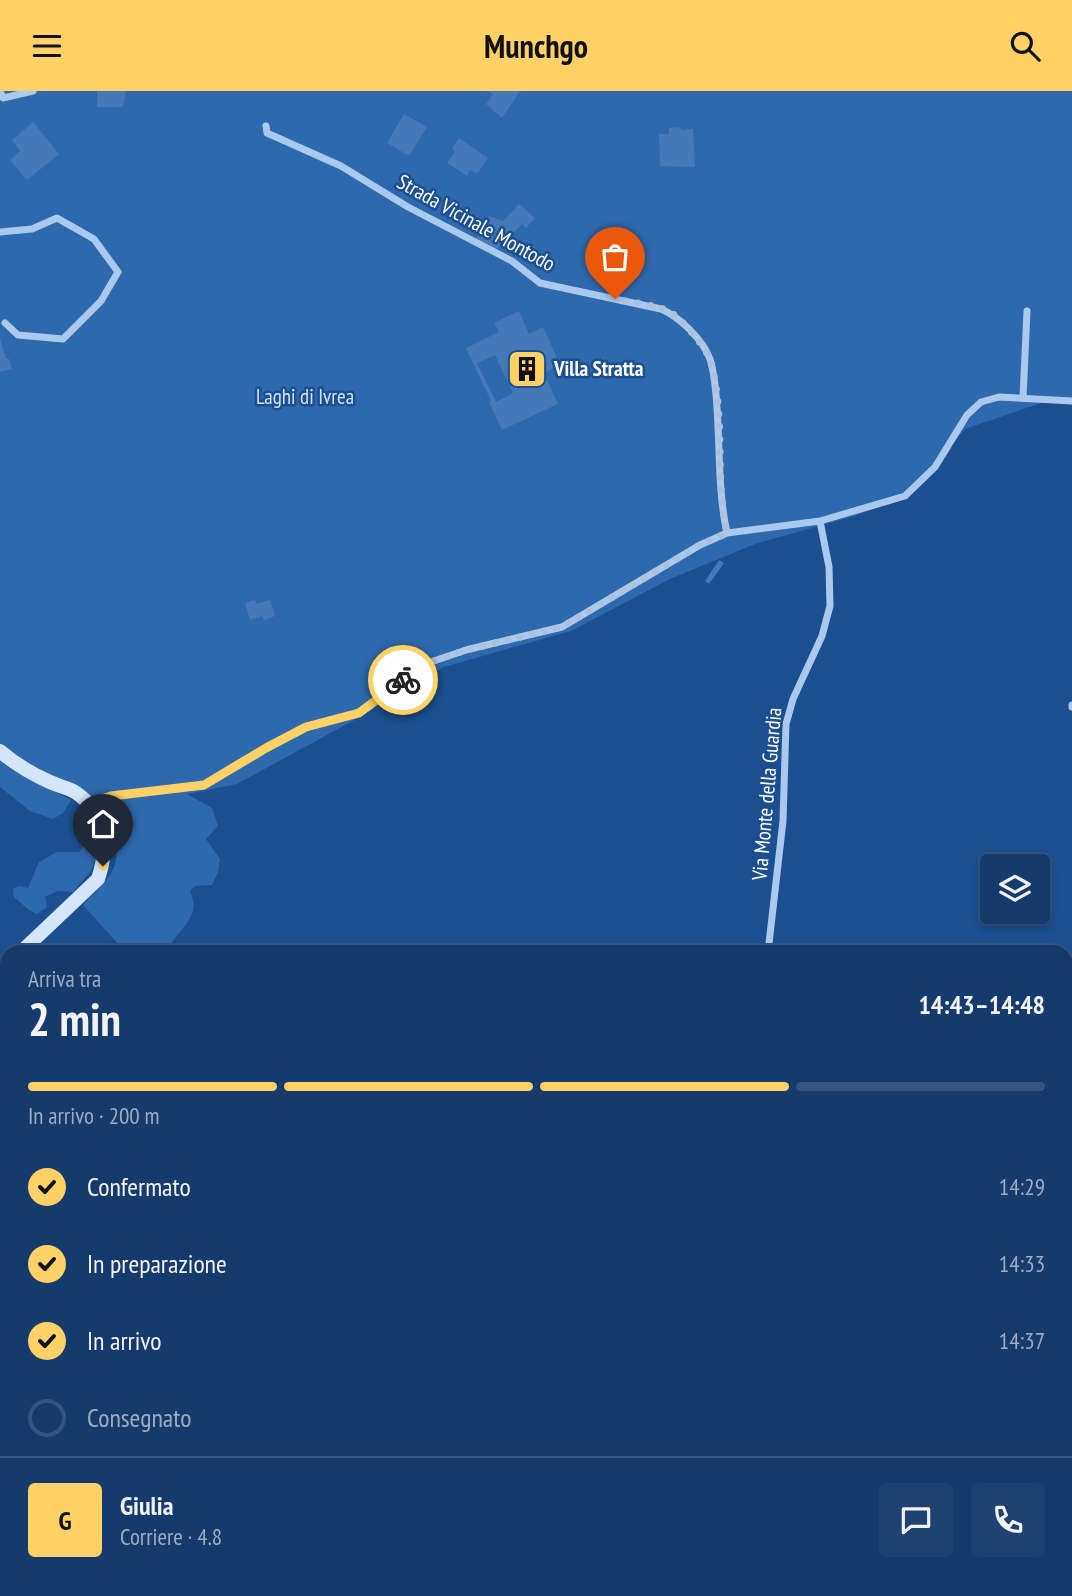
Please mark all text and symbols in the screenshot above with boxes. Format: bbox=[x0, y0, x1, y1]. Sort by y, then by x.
text: Munchgo bbox=[484, 25, 588, 67]
icon: menu bbox=[28, 27, 66, 65]
icon: search bbox=[1006, 27, 1044, 65]
street label: Strada Vicinale Montodo bbox=[392, 168, 560, 277]
pin bbox=[585, 227, 645, 299]
icon: bag bbox=[596, 238, 634, 276]
building icon: Villa Stratta bbox=[506, 348, 548, 390]
place label: Villa Stratta bbox=[553, 355, 644, 382]
park label: Laghi di Ivrea bbox=[256, 383, 354, 410]
courier bbox=[368, 645, 438, 715]
icon: bike bbox=[384, 661, 422, 699]
street label: Via Monte della Guardia bbox=[745, 706, 788, 883]
pin bbox=[73, 794, 133, 866]
icon: home bbox=[84, 805, 122, 843]
map controls bbox=[980, 854, 1050, 924]
button: layers bbox=[980, 854, 1050, 924]
text: Arriva tra bbox=[28, 964, 101, 993]
text: 14:43–14:48 bbox=[918, 988, 1045, 1021]
text: 2 min bbox=[28, 989, 121, 1049]
text: In arrivo · 200 m bbox=[28, 1101, 160, 1130]
icon: check bbox=[28, 1168, 66, 1206]
text: Confermato bbox=[87, 1170, 191, 1203]
text: 14:29 bbox=[999, 1172, 1045, 1201]
icon: check bbox=[28, 1245, 66, 1283]
text: In preparazione bbox=[87, 1247, 227, 1280]
text: 14:33 bbox=[999, 1249, 1045, 1278]
icon: check bbox=[28, 1322, 66, 1360]
text: In arrivo bbox=[87, 1324, 162, 1357]
text: 14:37 bbox=[999, 1326, 1045, 1355]
text: Consegnato bbox=[87, 1401, 191, 1434]
button: chat bbox=[879, 1483, 953, 1557]
button: phone bbox=[971, 1483, 1045, 1557]
text: Giulia bbox=[120, 1489, 173, 1522]
text: G bbox=[58, 1504, 72, 1537]
text: Corriere · 4.8 bbox=[120, 1522, 222, 1551]

